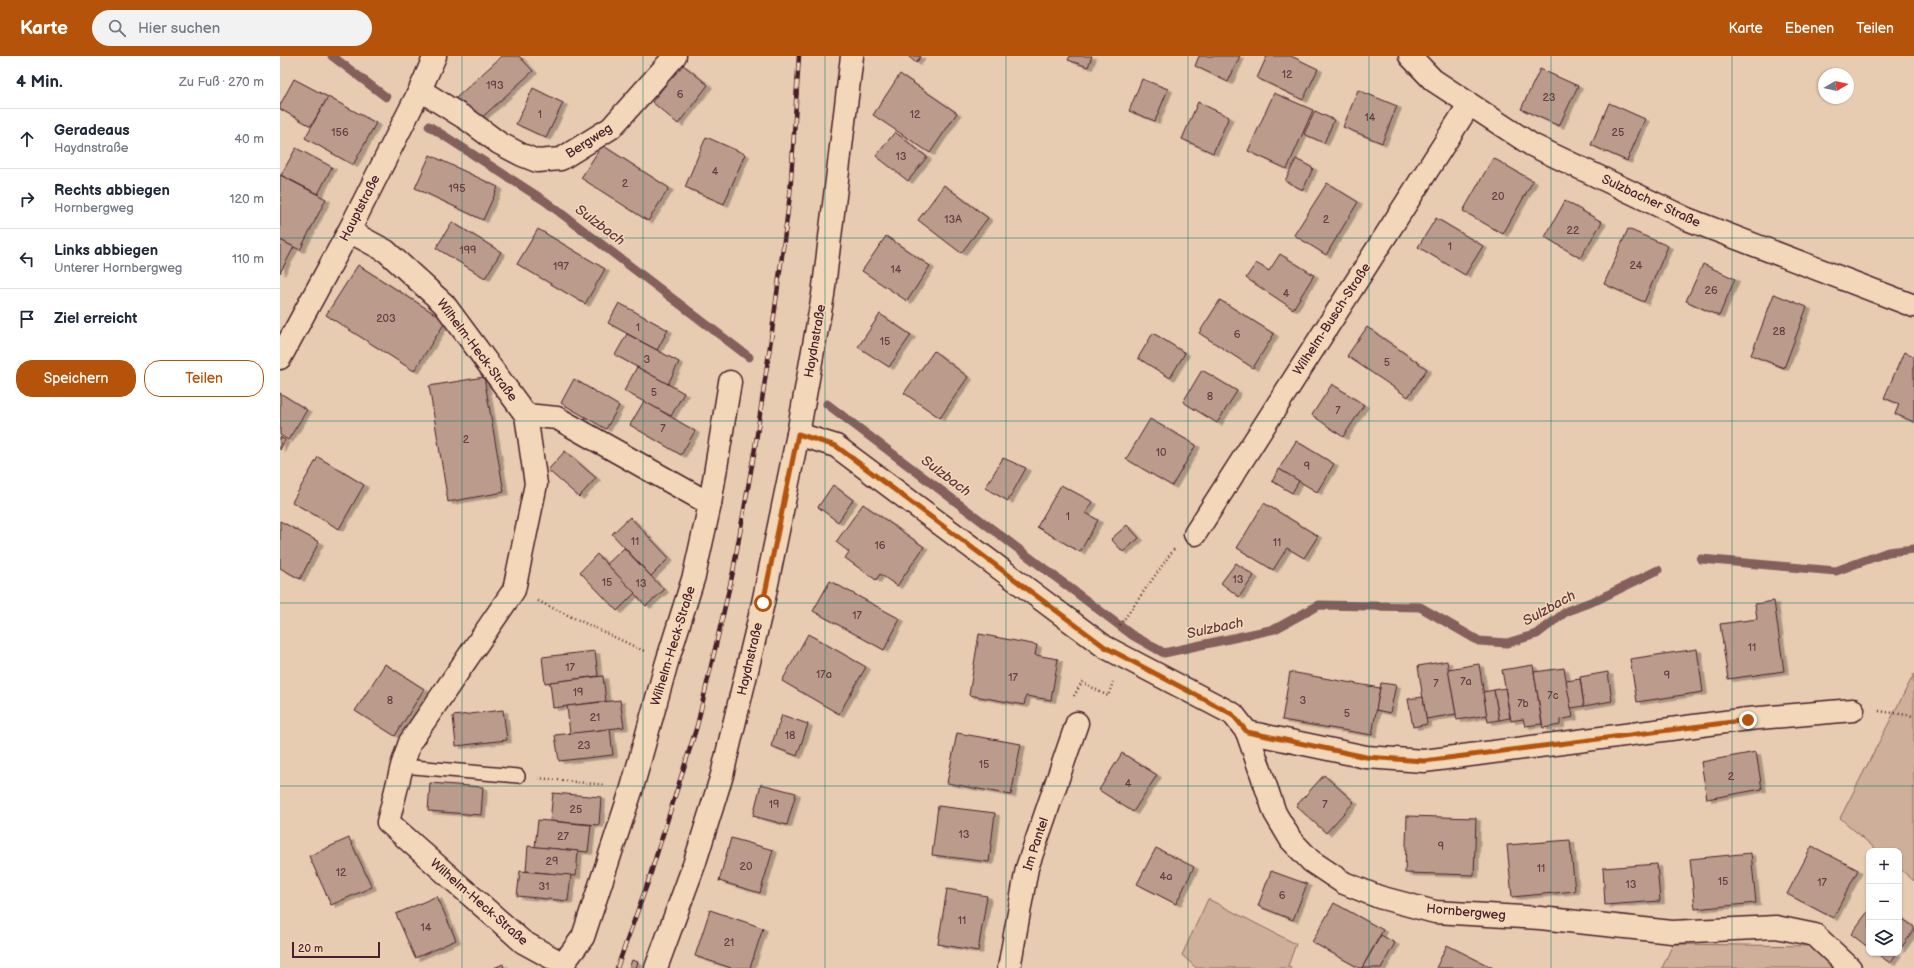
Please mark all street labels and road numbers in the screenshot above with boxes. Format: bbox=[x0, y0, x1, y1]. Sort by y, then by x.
street label: Bergweg bbox=[563, 120, 615, 162]
street label: Sulzbacher Straße bbox=[1599, 171, 1703, 231]
street label: Hauptstraße bbox=[336, 172, 384, 244]
street label: Wilhelm-Busch-Straße bbox=[1290, 260, 1374, 378]
street label: Wilhelm-Heck-Straße bbox=[433, 296, 521, 405]
street label: Haydnstraße bbox=[801, 303, 829, 379]
street label: Wilhelm-Heck-Straße bbox=[647, 584, 699, 708]
street label: Haydnstraße bbox=[734, 621, 766, 697]
street label: Im Pantel bbox=[1020, 815, 1052, 873]
street label: Wilhelm-Heck-Straße bbox=[427, 855, 531, 949]
street label: Hornbergweg bbox=[1426, 901, 1506, 923]

